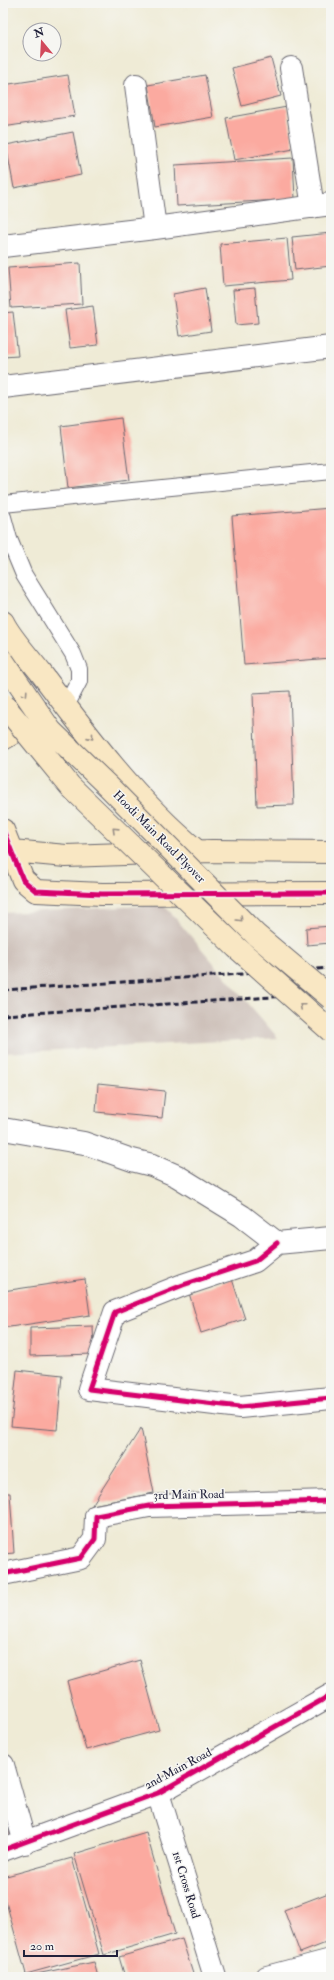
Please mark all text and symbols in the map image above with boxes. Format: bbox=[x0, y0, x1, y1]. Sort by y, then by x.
north arrow bbox=[22, 22, 62, 62]
text: N bbox=[31, 25, 47, 41]
one-way arrow bbox=[20, 689, 27, 696]
one-way arrow bbox=[86, 732, 93, 739]
street label: Hoodi Main Road Flyover bbox=[110, 788, 209, 887]
one-way arrow bbox=[112, 827, 120, 835]
one-way arrow bbox=[235, 914, 243, 922]
one-way arrow bbox=[299, 1003, 307, 1010]
street label: 3rd Main Road bbox=[153, 1487, 225, 1503]
street label: 2nd Main Road bbox=[142, 1745, 214, 1793]
street label: 1st Cross Road bbox=[169, 1850, 203, 1921]
scale bar bbox=[24, 1932, 117, 1958]
text: 20 m bbox=[30, 1939, 55, 1954]

